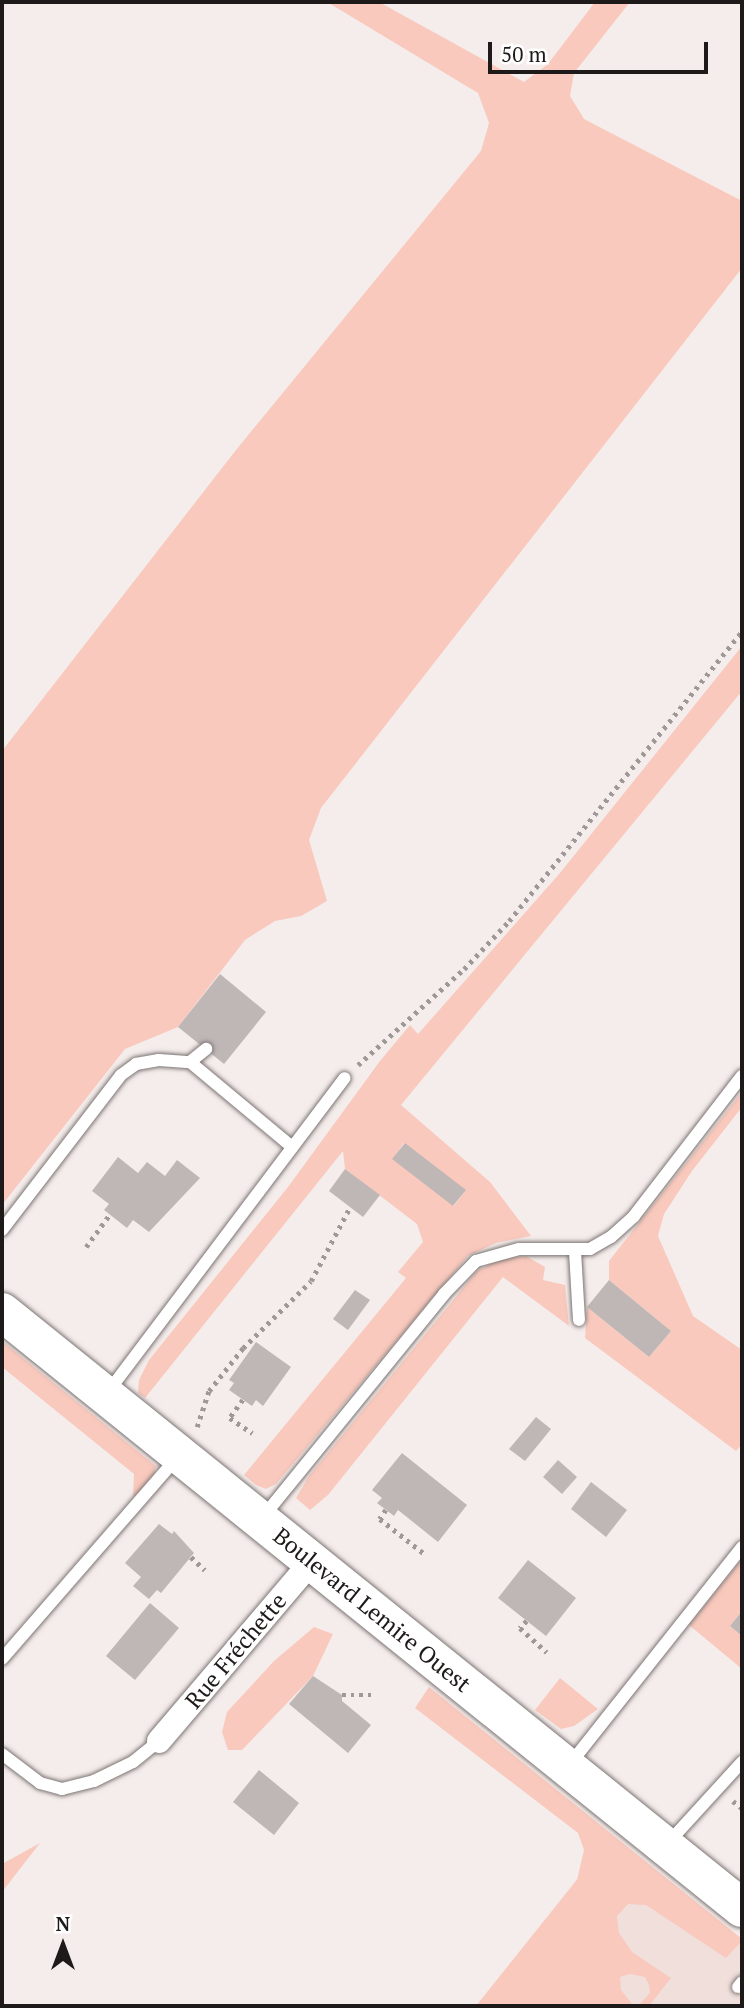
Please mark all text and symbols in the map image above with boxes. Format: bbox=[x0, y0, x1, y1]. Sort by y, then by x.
scale bar bbox=[492, 28, 712, 72]
text: 50 m bbox=[501, 40, 547, 68]
street label: Boulevard Lemire Ouest bbox=[268, 1522, 476, 1698]
street label: Rue Fréchette bbox=[180, 1588, 292, 1714]
north arrow bbox=[28, 1910, 98, 1980]
text: N bbox=[56, 1911, 70, 1936]

